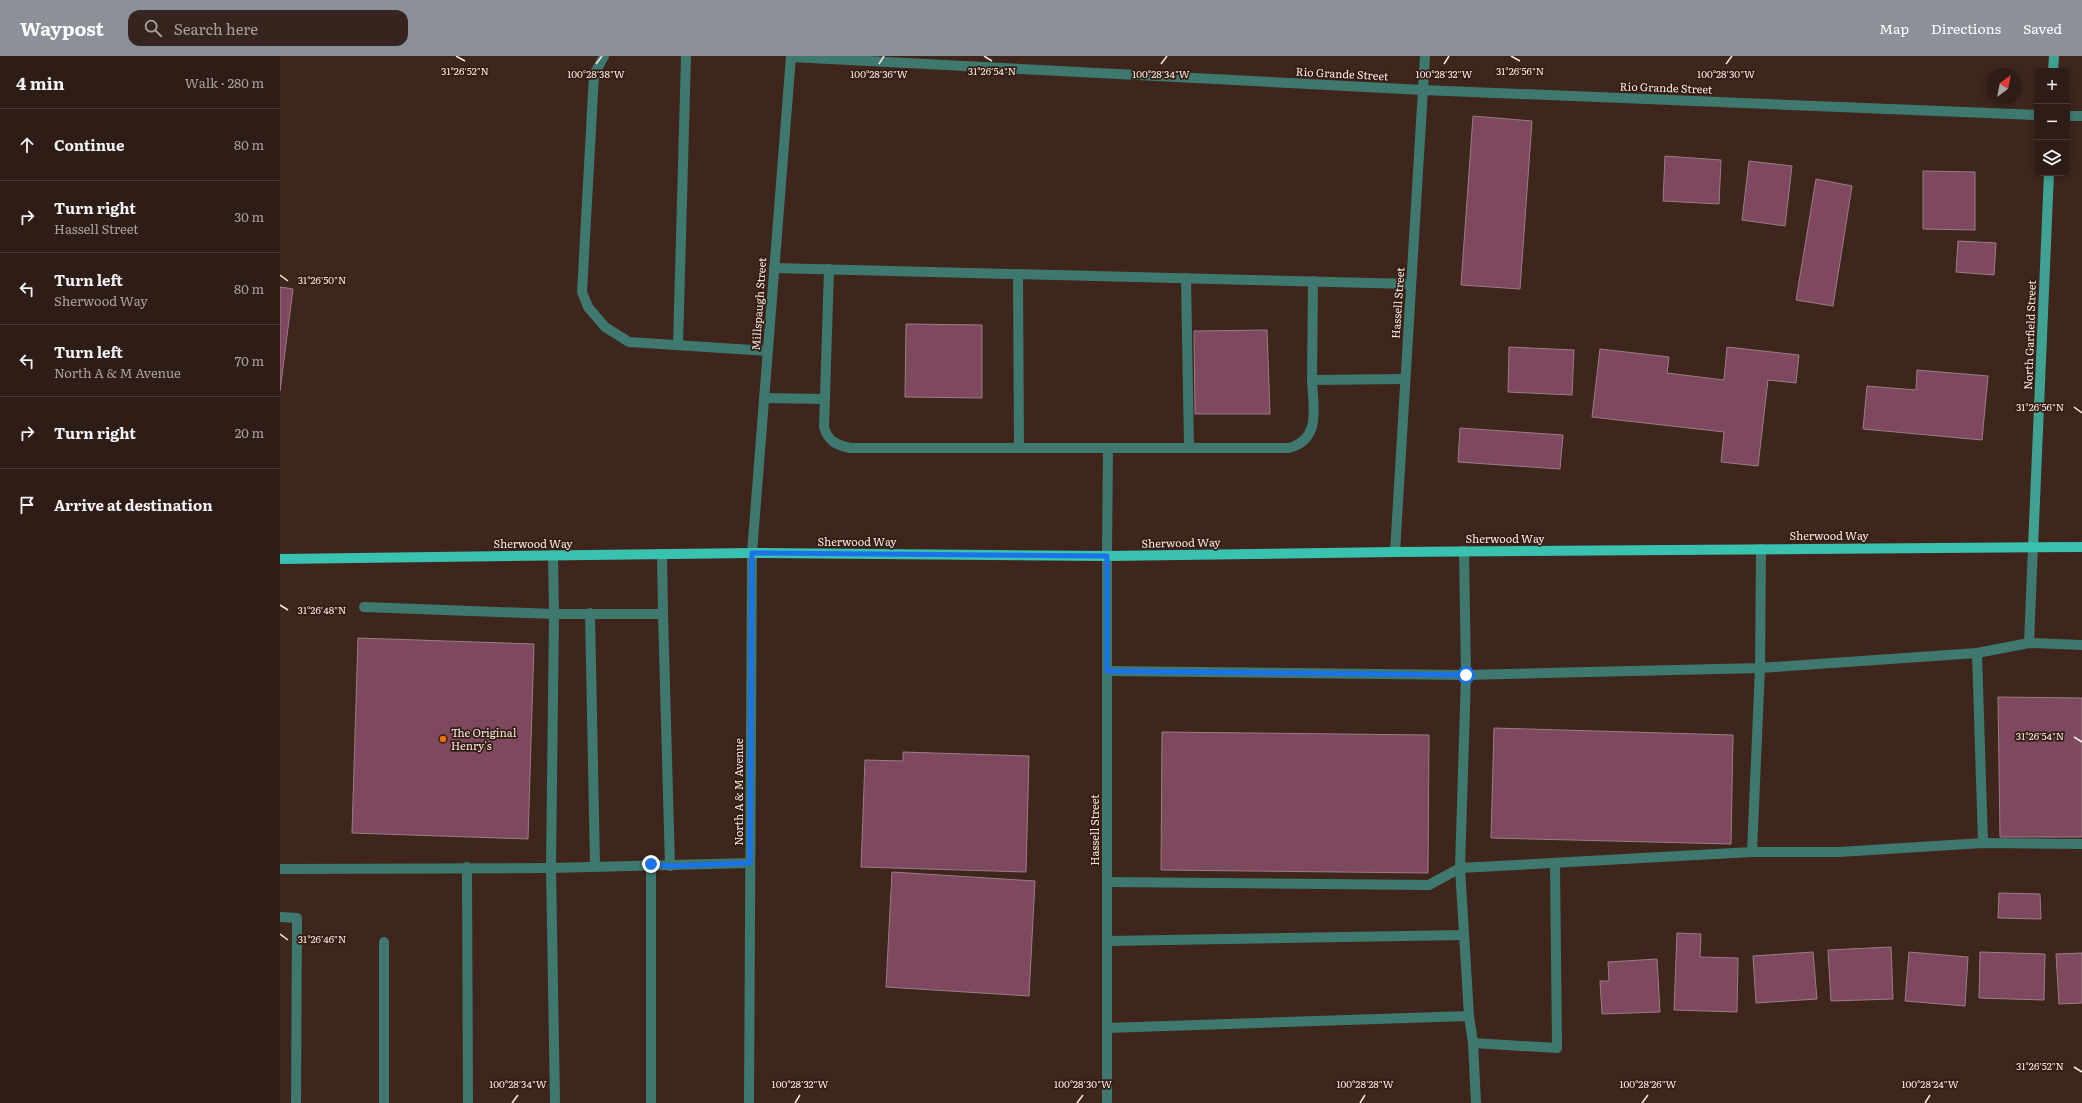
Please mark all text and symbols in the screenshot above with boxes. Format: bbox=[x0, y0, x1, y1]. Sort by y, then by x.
search box bbox=[128, 10, 408, 46]
text: Waypost bbox=[20, 14, 104, 42]
icon: search bbox=[142, 17, 164, 39]
text: Search here bbox=[174, 17, 258, 40]
text: Map bbox=[1879, 18, 1909, 38]
text: Directions bbox=[1931, 18, 2001, 38]
text: Saved bbox=[2023, 18, 2062, 38]
text: 31°26'52"N bbox=[441, 63, 489, 78]
text: 31°26'54"N bbox=[968, 63, 1016, 78]
street label: Rio Grande Street bbox=[1295, 63, 1389, 83]
text: 31°26'56"N bbox=[1496, 63, 1544, 78]
text: 100°28'38"W bbox=[567, 66, 625, 81]
text: 100°28'36"W bbox=[850, 66, 908, 81]
text: 100°28'34"W bbox=[1132, 66, 1190, 81]
text: 100°28'32"W bbox=[1416, 66, 1472, 81]
text: 100°28'30"W bbox=[1697, 66, 1755, 81]
north arrow bbox=[1986, 68, 2022, 104]
map controls bbox=[2034, 68, 2070, 176]
button: + bbox=[2034, 68, 2070, 104]
text: 4 min bbox=[16, 70, 65, 95]
text: Walk · 280 m bbox=[185, 73, 264, 92]
street label: Rio Grande Street bbox=[1619, 77, 1713, 97]
button: − bbox=[2034, 104, 2070, 140]
text: Continue bbox=[54, 133, 124, 156]
icon: ahead bbox=[16, 134, 38, 156]
text: 80 m bbox=[234, 135, 264, 154]
button: layers bbox=[2034, 140, 2070, 176]
text: Turn right bbox=[54, 196, 136, 219]
icon: right bbox=[16, 206, 38, 228]
text: 30 m bbox=[234, 207, 264, 226]
text: Hassell Street bbox=[54, 219, 139, 238]
street label: Millspaugh Street bbox=[747, 256, 769, 351]
street label: Hassell Street bbox=[1387, 266, 1408, 339]
text: Turn left bbox=[54, 268, 123, 291]
text: 31°26'50"N bbox=[298, 272, 346, 287]
icon: left bbox=[16, 278, 38, 300]
text: 80 m bbox=[234, 279, 264, 298]
street label: North Garfield Street bbox=[2019, 279, 2039, 390]
text: Sherwood Way bbox=[54, 291, 148, 310]
text: Turn left bbox=[54, 340, 123, 363]
icon: left bbox=[16, 350, 38, 372]
text: 70 m bbox=[235, 351, 264, 370]
text: North A & M Avenue bbox=[54, 363, 181, 382]
text: 31°26'56"N bbox=[2016, 399, 2064, 414]
text: Turn right bbox=[54, 421, 136, 444]
icon: right bbox=[16, 422, 38, 444]
text: 20 m bbox=[235, 423, 264, 442]
text: Arrive at destination bbox=[54, 493, 213, 516]
icon: arrive bbox=[16, 494, 38, 516]
street label: Sherwood Way bbox=[1789, 527, 1869, 543]
street label: Sherwood Way bbox=[1465, 530, 1545, 546]
street label: Sherwood Way bbox=[817, 533, 897, 549]
street label: Sherwood Way bbox=[1141, 533, 1221, 551]
street label: Sherwood Way bbox=[493, 535, 573, 551]
text: 31°26'48"N bbox=[298, 602, 346, 617]
route start bbox=[1457, 666, 1475, 684]
place label: The Original Henry's bbox=[451, 724, 517, 753]
text: 31°26'54"N bbox=[2016, 728, 2064, 743]
marker: The Original Henry's bbox=[438, 734, 448, 744]
street label: North A & M Avenue bbox=[730, 738, 746, 846]
street label: Hassell Street bbox=[1086, 794, 1102, 866]
route end bbox=[642, 855, 660, 873]
text: 31°26'46"N bbox=[298, 931, 346, 946]
text: 31°26'52"N bbox=[2016, 1058, 2064, 1073]
text: 100°28'34"W bbox=[489, 1076, 547, 1091]
text: 100°28'32"W bbox=[772, 1076, 828, 1091]
text: 100°28'30"W bbox=[1054, 1076, 1112, 1091]
text: 100°28'28"W bbox=[1336, 1076, 1394, 1091]
text: 100°28'26"W bbox=[1619, 1076, 1677, 1091]
text: 100°28'24"W bbox=[1901, 1076, 1959, 1091]

